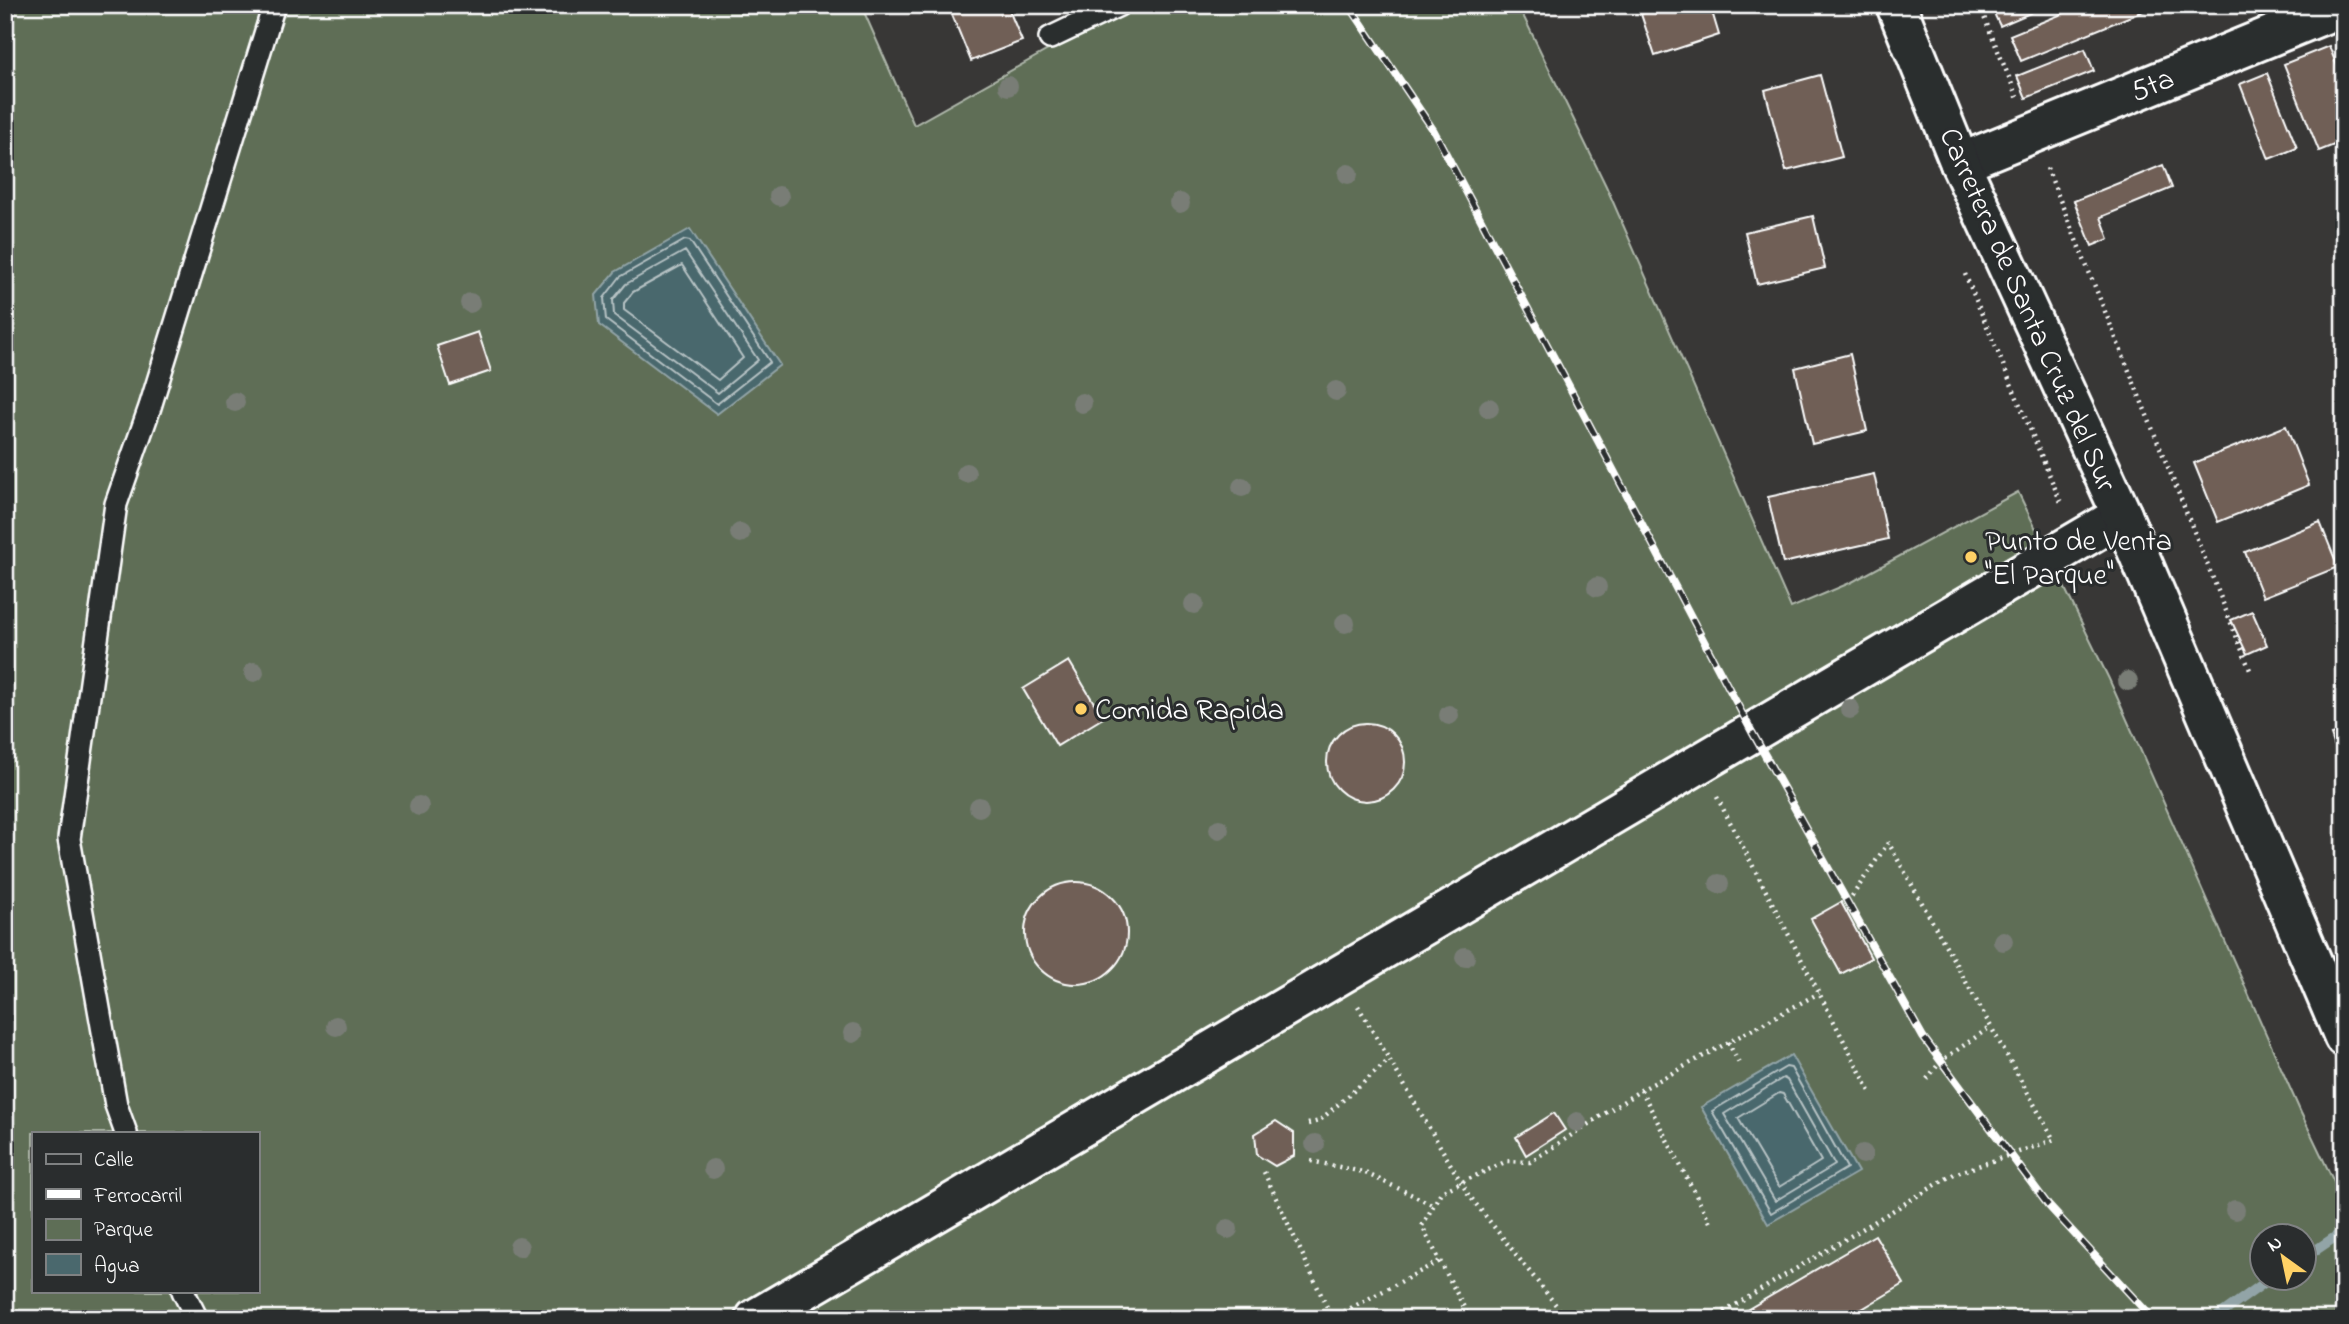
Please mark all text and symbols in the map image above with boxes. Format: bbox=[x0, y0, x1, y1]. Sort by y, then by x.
street label: 5ta bbox=[2125, 58, 2182, 115]
street label: Carretera de Santa Cruz del Sur bbox=[1926, 121, 2127, 500]
place label: Punto de Venta "El Parque" bbox=[1985, 521, 2172, 599]
marker: Punto de Venta "El Parque" bbox=[1963, 549, 1979, 565]
place label: Comida Rapida bbox=[1095, 690, 1284, 734]
marker: Comida Rapida bbox=[1073, 701, 1089, 717]
legend bbox=[32, 1132, 259, 1292]
text: Calle bbox=[94, 1146, 134, 1176]
text: Ferrocarril bbox=[93, 1182, 182, 1212]
text: Parque bbox=[94, 1216, 153, 1246]
north arrow bbox=[2248, 1222, 2318, 1292]
text: N bbox=[2262, 1230, 2288, 1260]
text: Agua bbox=[94, 1252, 140, 1284]

